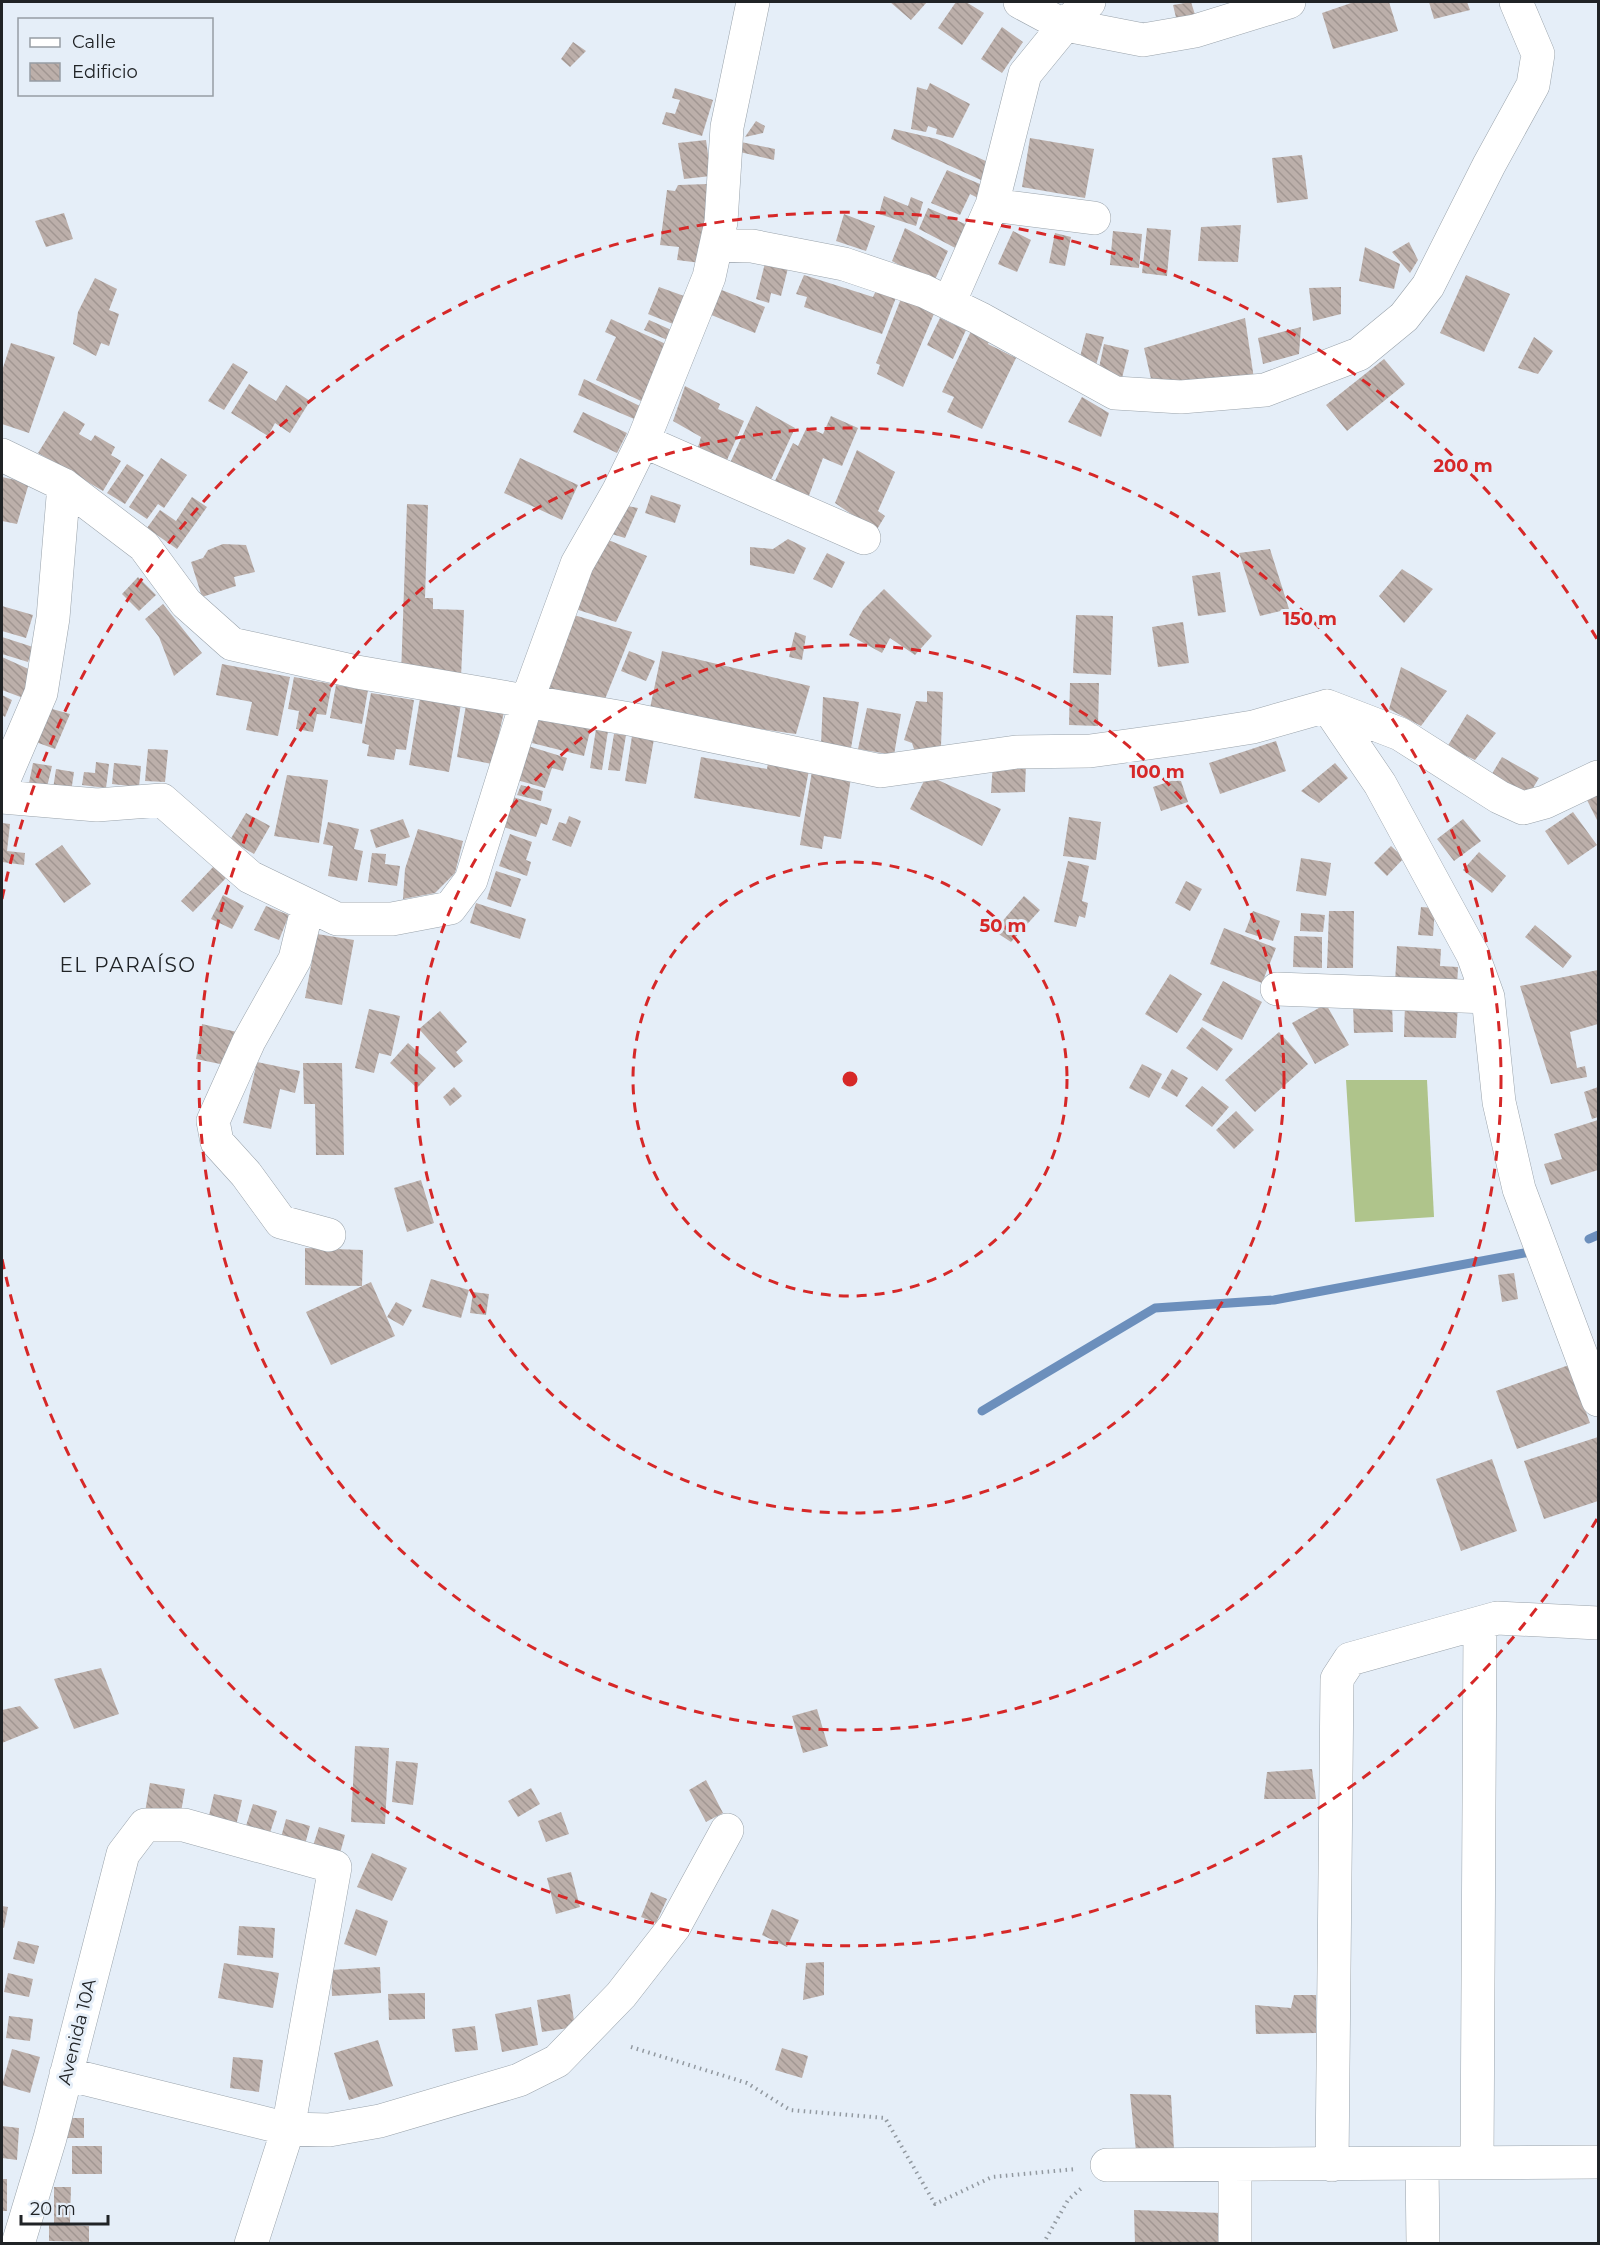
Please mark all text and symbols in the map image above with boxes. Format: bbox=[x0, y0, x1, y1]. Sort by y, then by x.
legend bbox=[18, 18, 213, 96]
text: Calle bbox=[72, 31, 116, 53]
text: Edificio bbox=[72, 61, 138, 83]
text: 200 m bbox=[1433, 455, 1493, 477]
text: 150 m bbox=[1283, 608, 1337, 630]
text: 100 m bbox=[1129, 761, 1185, 783]
text: 50 m bbox=[980, 915, 1026, 937]
district label: EL PARAÍSO bbox=[59, 953, 197, 977]
centre of rings bbox=[840, 1069, 860, 1089]
street label: Avenida 10A bbox=[53, 1977, 101, 2087]
scale bar bbox=[21, 2188, 108, 2226]
text: 20 m bbox=[30, 2198, 76, 2220]

